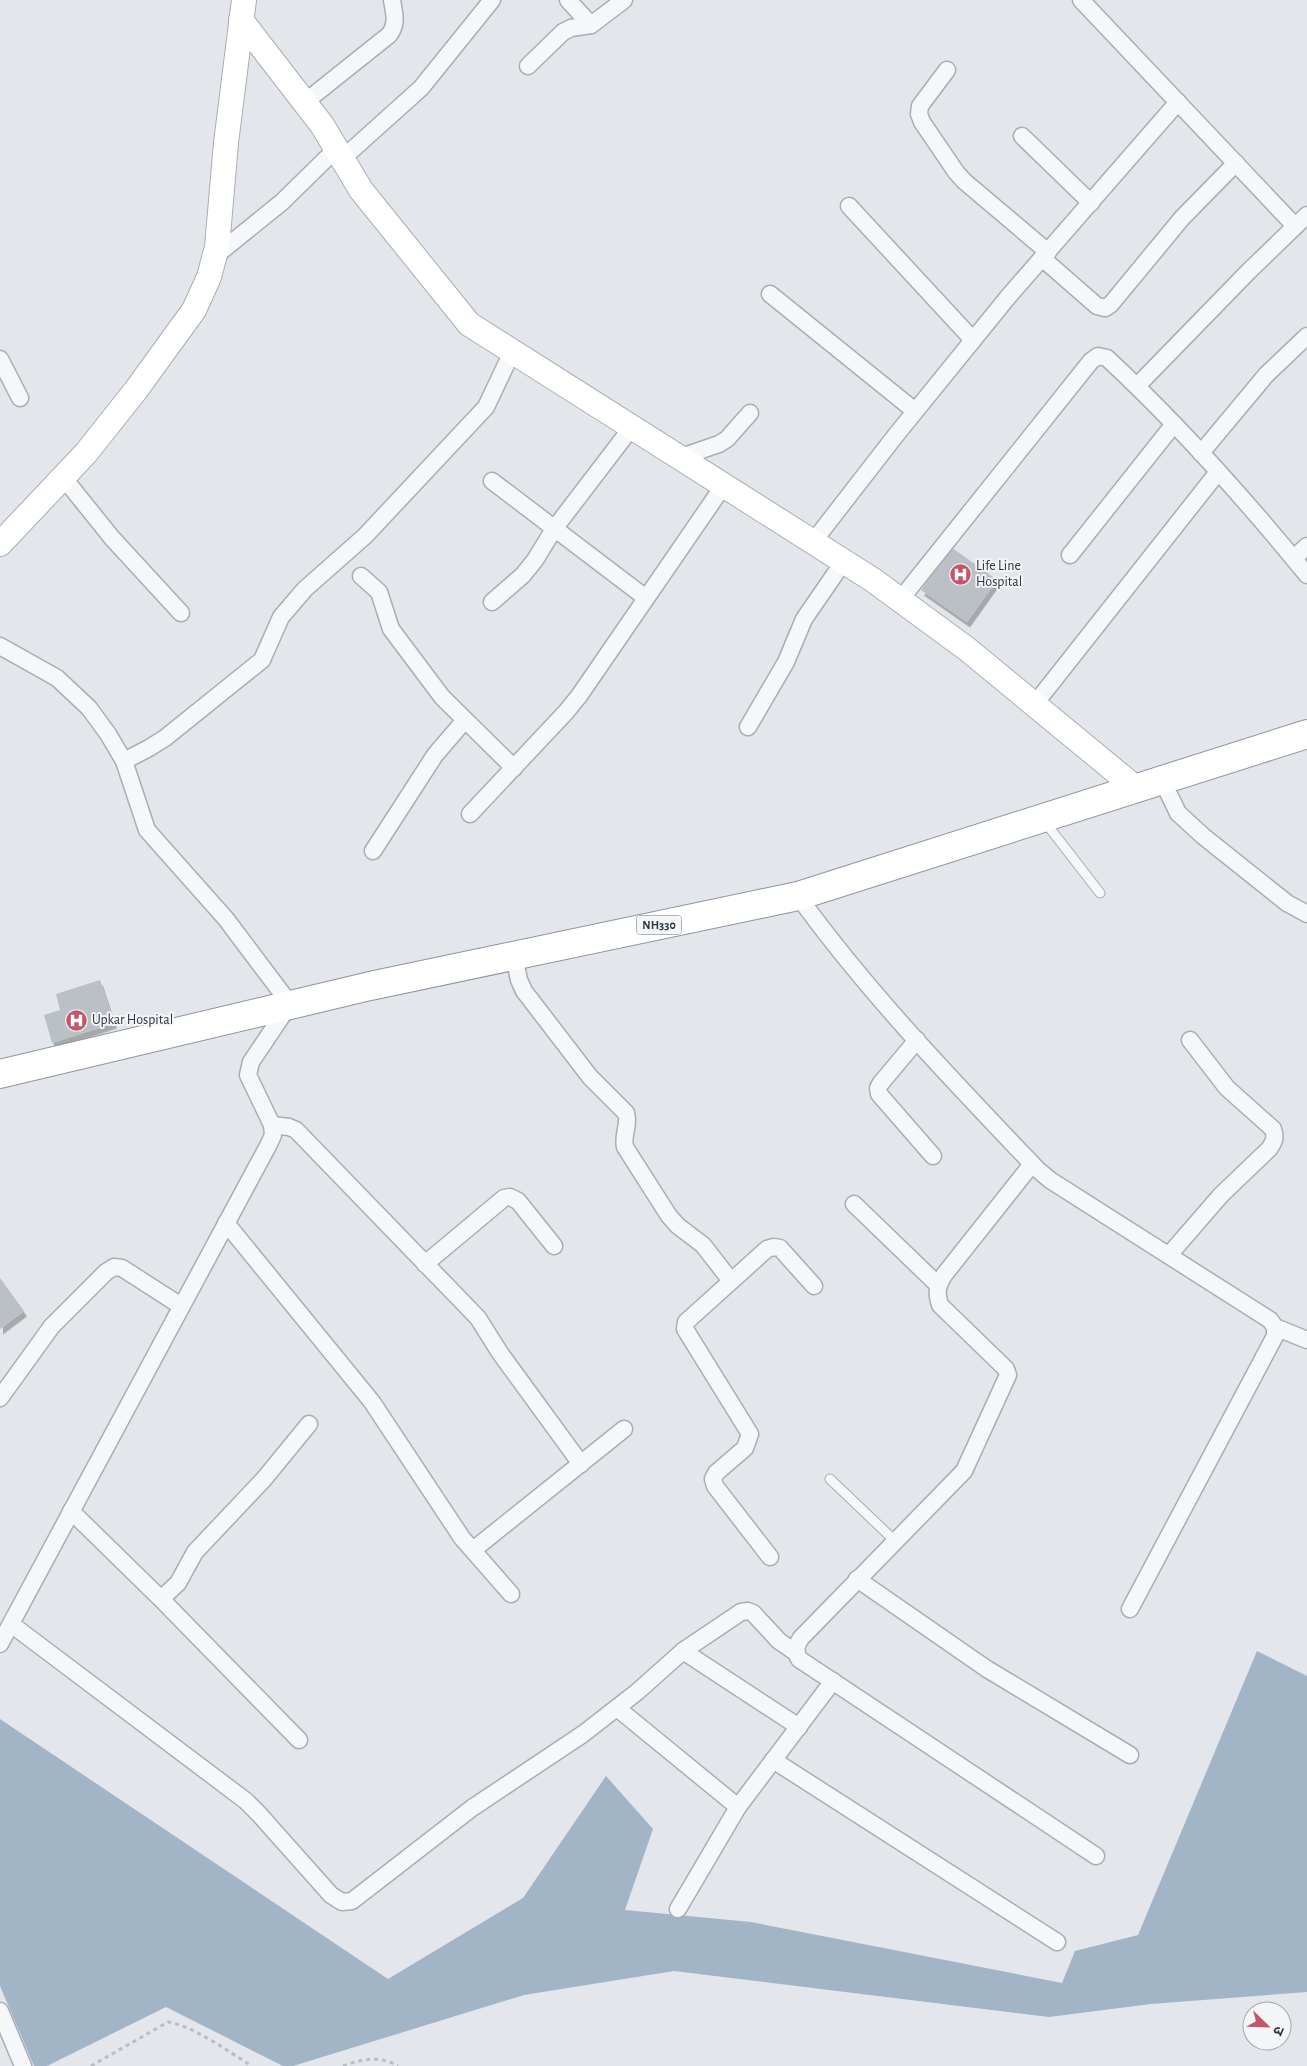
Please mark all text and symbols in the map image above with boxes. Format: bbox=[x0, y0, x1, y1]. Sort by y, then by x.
place label: Life Line Hospital bbox=[976, 559, 1022, 589]
hospital icon: Life Line Hospital bbox=[948, 562, 972, 586]
road number: NH330 bbox=[636, 916, 682, 934]
hospital icon: Upkar Hospital bbox=[64, 1008, 88, 1032]
place label: Upkar Hospital bbox=[92, 1013, 173, 1027]
north arrow bbox=[1242, 2001, 1292, 2051]
text: उ bbox=[1270, 2024, 1286, 2038]

